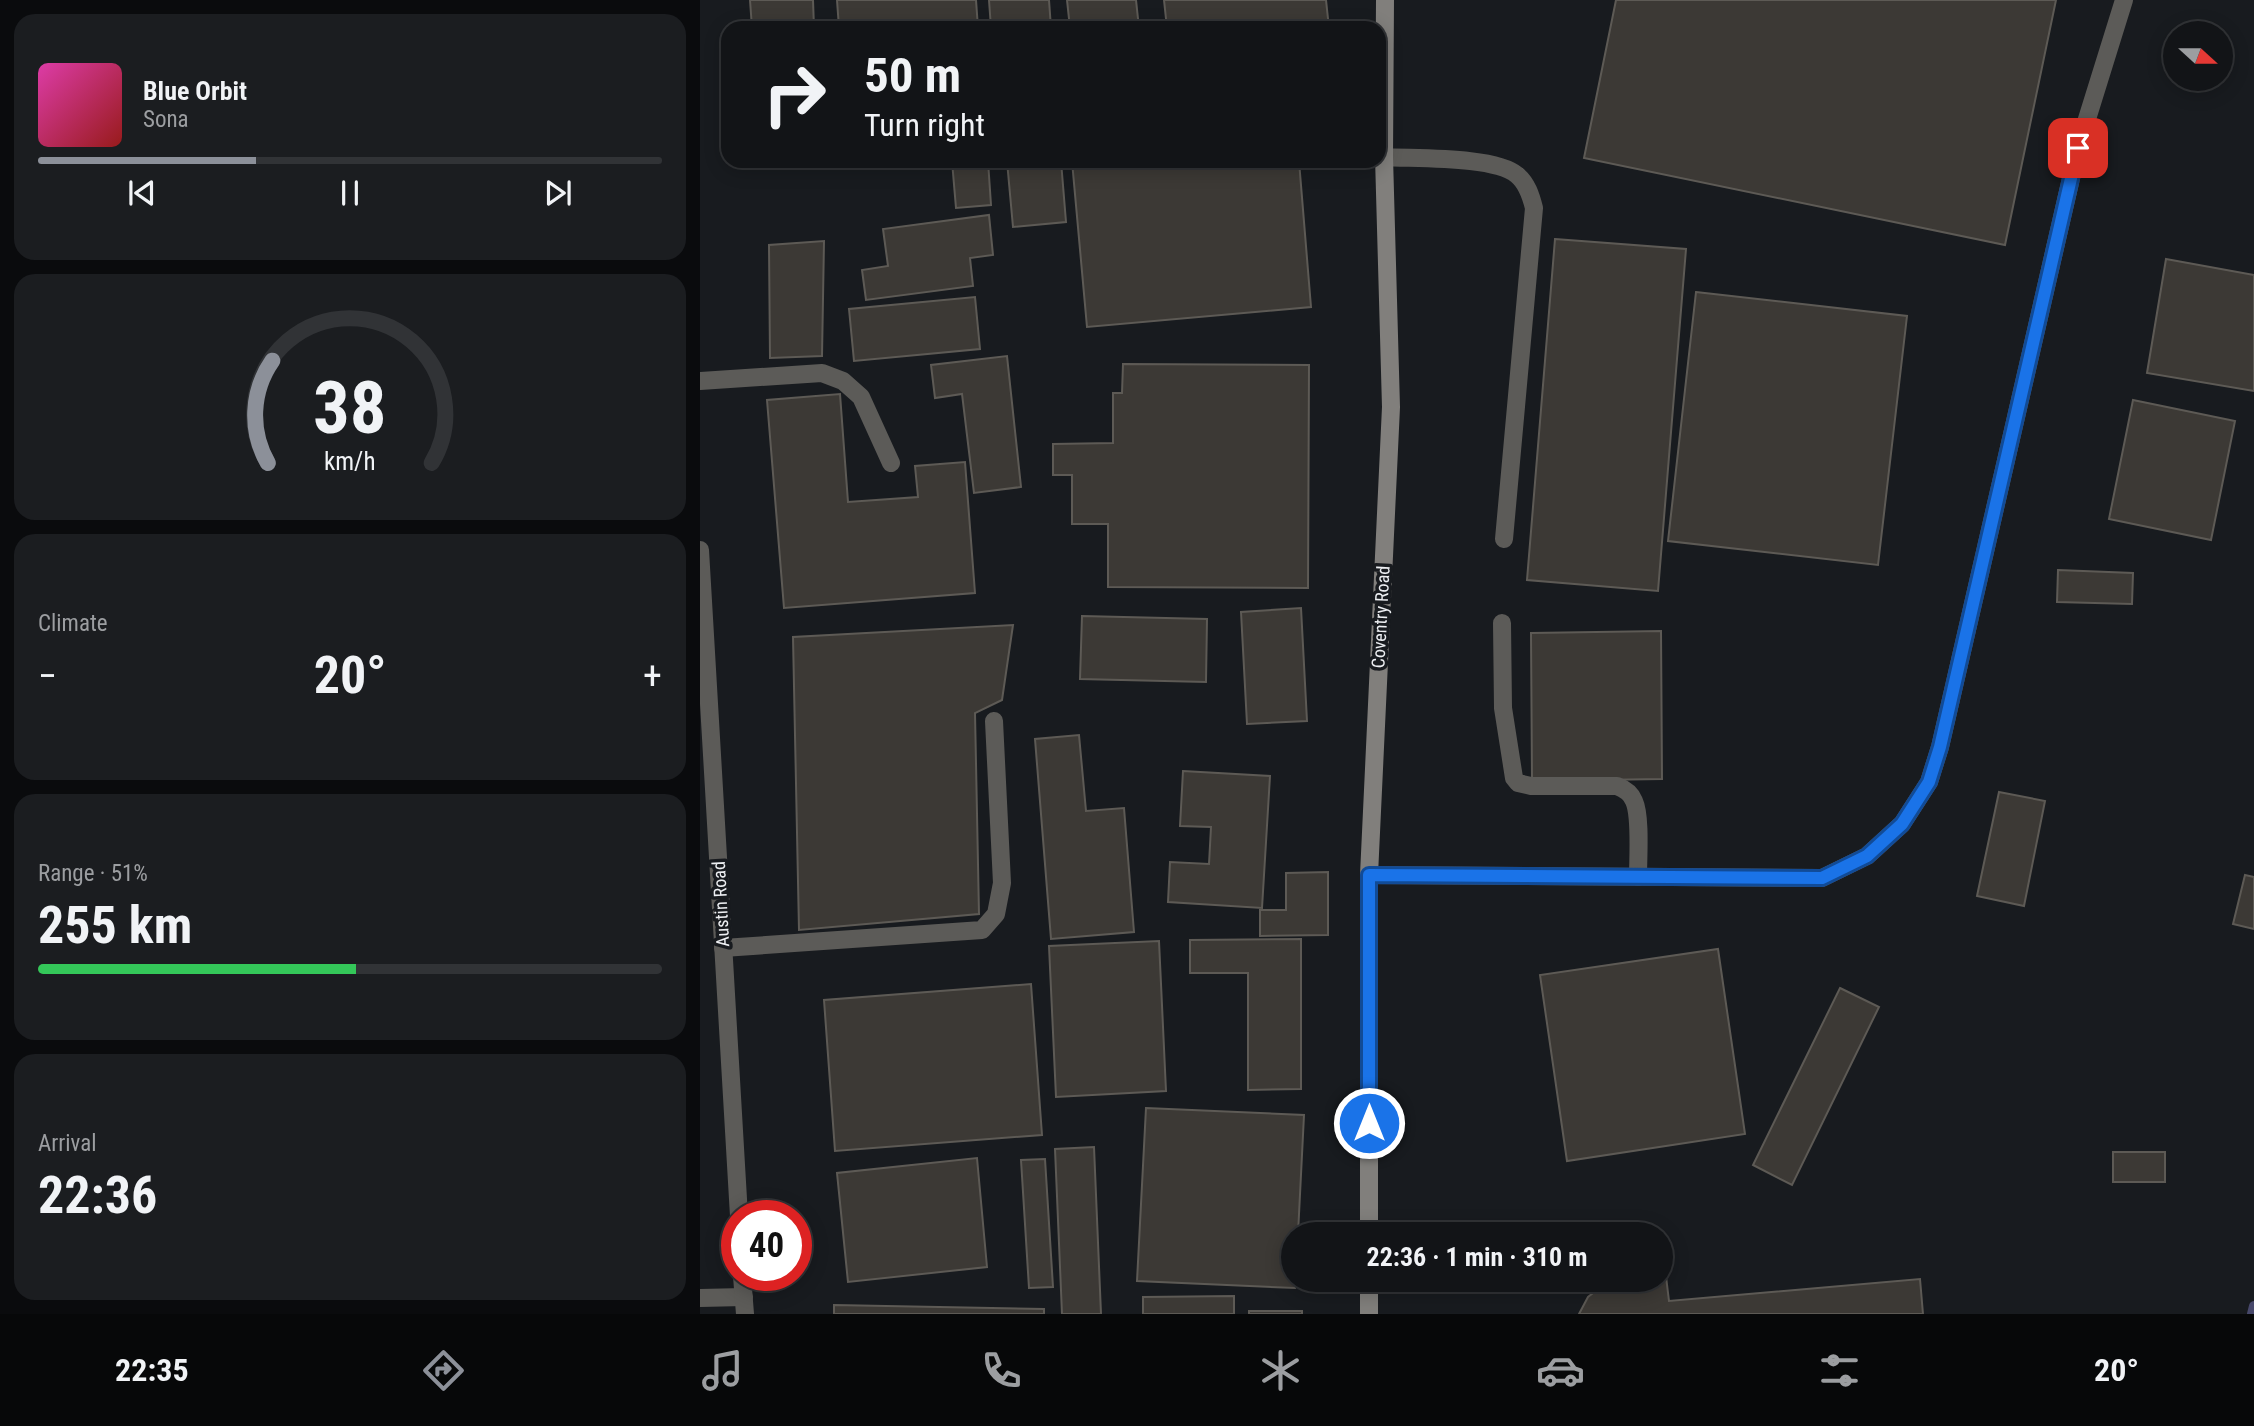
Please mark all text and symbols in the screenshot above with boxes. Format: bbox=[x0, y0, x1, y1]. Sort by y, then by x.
north arrow bbox=[2163, 21, 2233, 91]
map controls bbox=[2163, 21, 2233, 91]
text: 50 m bbox=[864, 47, 961, 104]
icon: right bbox=[749, 49, 840, 140]
text: Blue Orbit bbox=[143, 76, 247, 106]
text: Sona bbox=[143, 106, 189, 133]
text: Turn right bbox=[864, 106, 985, 144]
pin bbox=[2048, 118, 2108, 178]
icon: arrive bbox=[2059, 129, 2097, 167]
icon: previous bbox=[123, 174, 161, 212]
icon: pause bbox=[331, 174, 369, 212]
icon: next bbox=[539, 174, 577, 212]
text: 38 bbox=[313, 365, 387, 451]
text: km/h bbox=[324, 447, 376, 476]
street label: Coventry Road bbox=[1367, 565, 1394, 669]
text: Climate bbox=[38, 610, 108, 637]
text: 20° bbox=[314, 645, 386, 706]
text: − bbox=[38, 654, 57, 698]
text: + bbox=[643, 654, 662, 698]
text: Range · 51% bbox=[38, 860, 148, 887]
street label: Austin Road bbox=[708, 861, 733, 947]
text: 255 km bbox=[38, 895, 192, 956]
position arrow bbox=[1332, 1086, 1406, 1160]
text: Arrival bbox=[38, 1130, 97, 1157]
text: 22:36 bbox=[38, 1165, 157, 1226]
speed limit sign: 40 bbox=[721, 1200, 812, 1291]
text: 22:36 · 1 min · 310 m bbox=[1367, 1242, 1587, 1272]
icon: directions bbox=[419, 1346, 468, 1395]
icon: music bbox=[698, 1346, 747, 1395]
icon: phone bbox=[977, 1346, 1026, 1395]
icon: climate bbox=[1256, 1346, 1305, 1395]
icon: car bbox=[1536, 1346, 1585, 1395]
icon: filters bbox=[1815, 1346, 1864, 1395]
text: 22:35 bbox=[115, 1351, 189, 1389]
text: 20° bbox=[2094, 1351, 2139, 1389]

